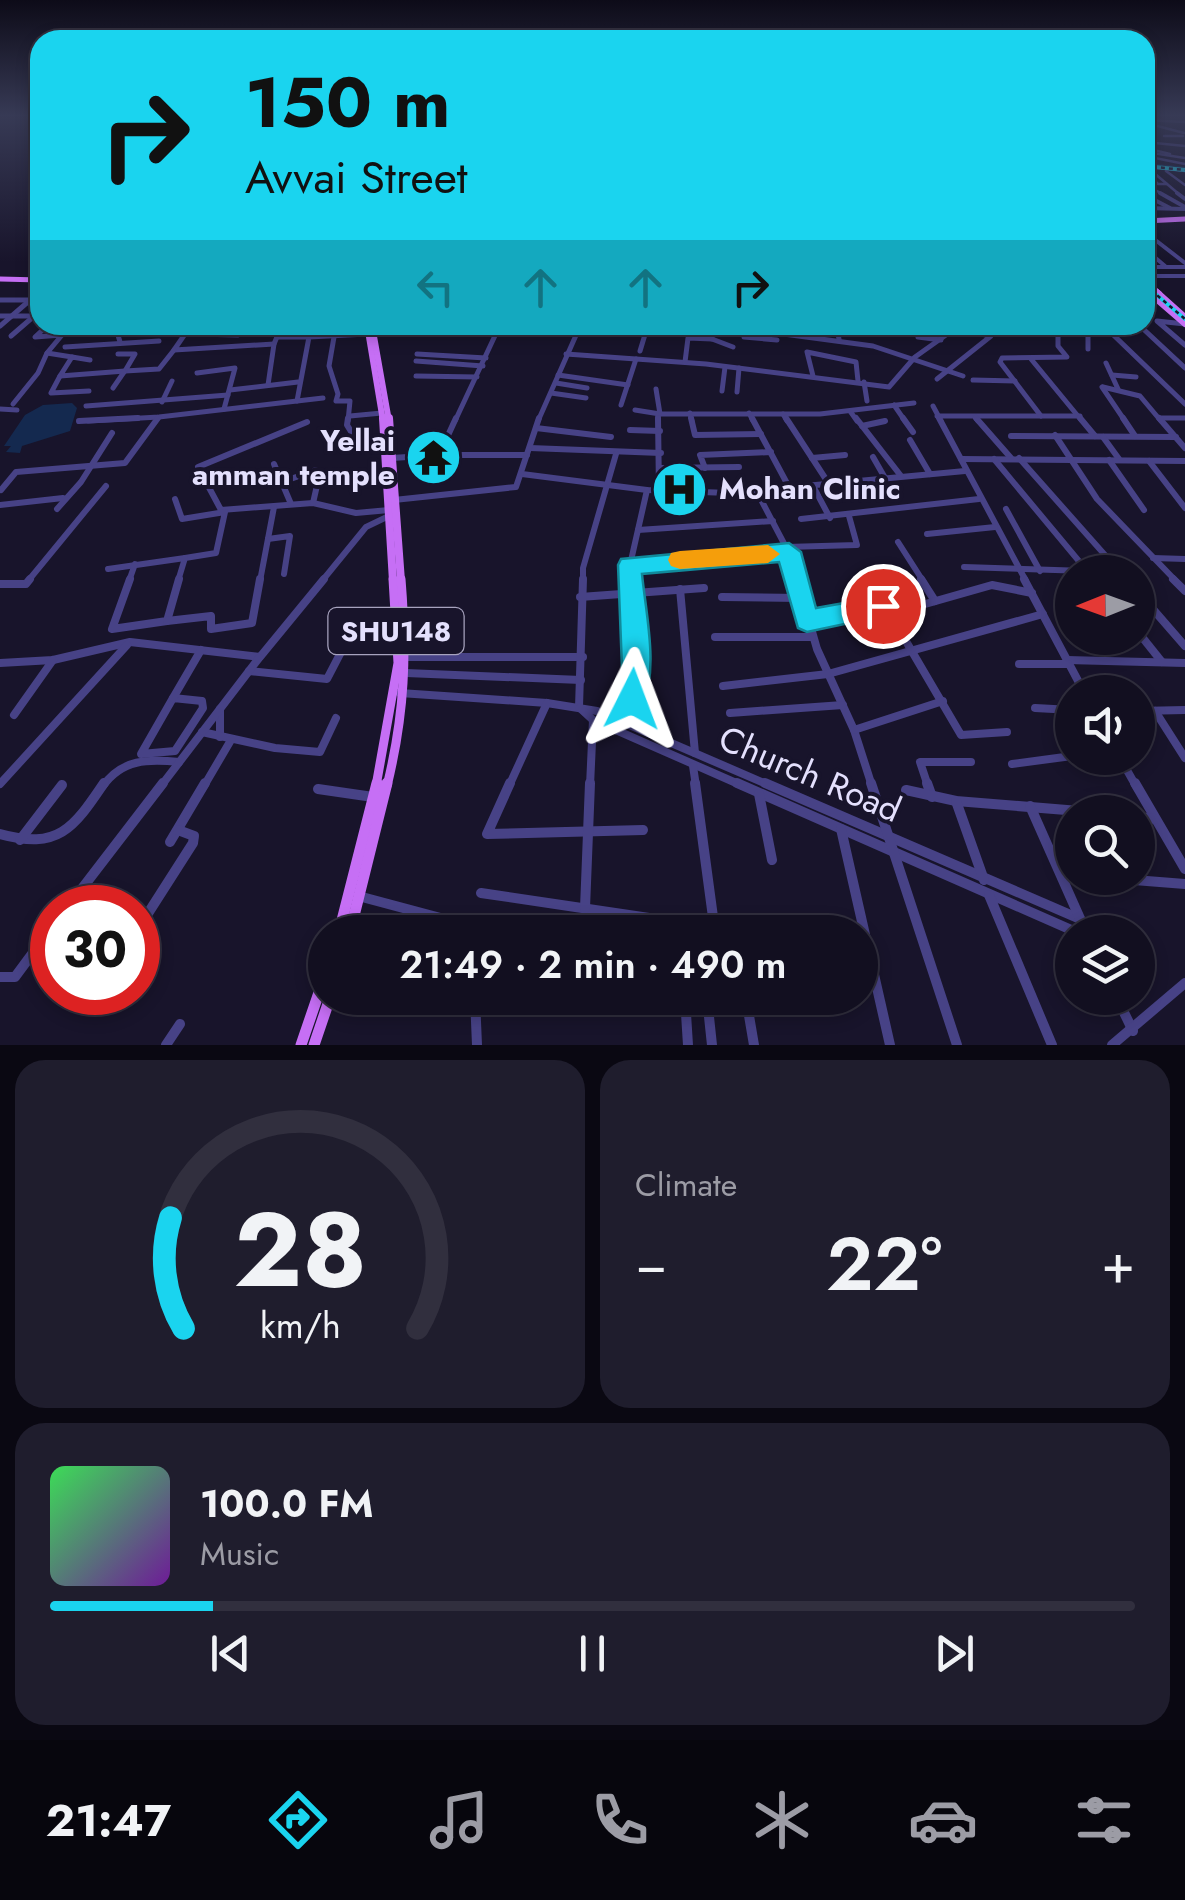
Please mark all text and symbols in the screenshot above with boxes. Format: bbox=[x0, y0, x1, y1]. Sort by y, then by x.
text: 150 m bbox=[245, 52, 451, 153]
icon: right bbox=[80, 70, 210, 200]
text: Avvai Street bbox=[245, 145, 468, 210]
icon: left bbox=[408, 260, 463, 315]
icon: ahead bbox=[513, 260, 568, 315]
icon: ahead bbox=[618, 260, 673, 315]
icon: right bbox=[723, 260, 778, 315]
place label: Yellai amman temple bbox=[192, 419, 395, 496]
temple icon: Yellai amman temple bbox=[404, 428, 464, 488]
hospital icon: Mohan Clinic bbox=[650, 459, 710, 519]
place label: Mohan Clinic bbox=[719, 467, 901, 510]
north arrow bbox=[1055, 555, 1155, 655]
map controls bbox=[1055, 555, 1155, 1015]
pin bbox=[841, 564, 926, 649]
icon: arrive bbox=[856, 579, 911, 634]
road number: SHU148 bbox=[328, 608, 464, 654]
position arrow bbox=[580, 647, 684, 751]
button: sound bbox=[1055, 675, 1155, 775]
street label: Church Road bbox=[711, 713, 909, 835]
button: search bbox=[1055, 795, 1155, 895]
speed limit sign: 30 bbox=[30, 885, 160, 1015]
button: layers bbox=[1055, 915, 1155, 1015]
text: 21:49 · 2 min · 490 m bbox=[399, 937, 787, 992]
text: Climate bbox=[635, 1162, 737, 1208]
text: 28 bbox=[233, 1175, 367, 1325]
text: 22° bbox=[826, 1210, 942, 1318]
text: − bbox=[635, 1224, 667, 1304]
text: + bbox=[1101, 1224, 1135, 1304]
text: km/h bbox=[260, 1300, 340, 1351]
text: 100.0 FM bbox=[200, 1476, 373, 1531]
text: Music bbox=[200, 1531, 279, 1577]
icon: previous bbox=[203, 1626, 258, 1681]
icon: pause bbox=[565, 1626, 620, 1681]
icon: next bbox=[927, 1626, 982, 1681]
icon: directions bbox=[263, 1785, 333, 1855]
icon: music bbox=[424, 1785, 494, 1855]
icon: phone bbox=[585, 1785, 655, 1855]
icon: climate bbox=[747, 1785, 817, 1855]
icon: car bbox=[908, 1785, 978, 1855]
icon: filters bbox=[1069, 1785, 1139, 1855]
text: 21:47 bbox=[46, 1788, 171, 1853]

